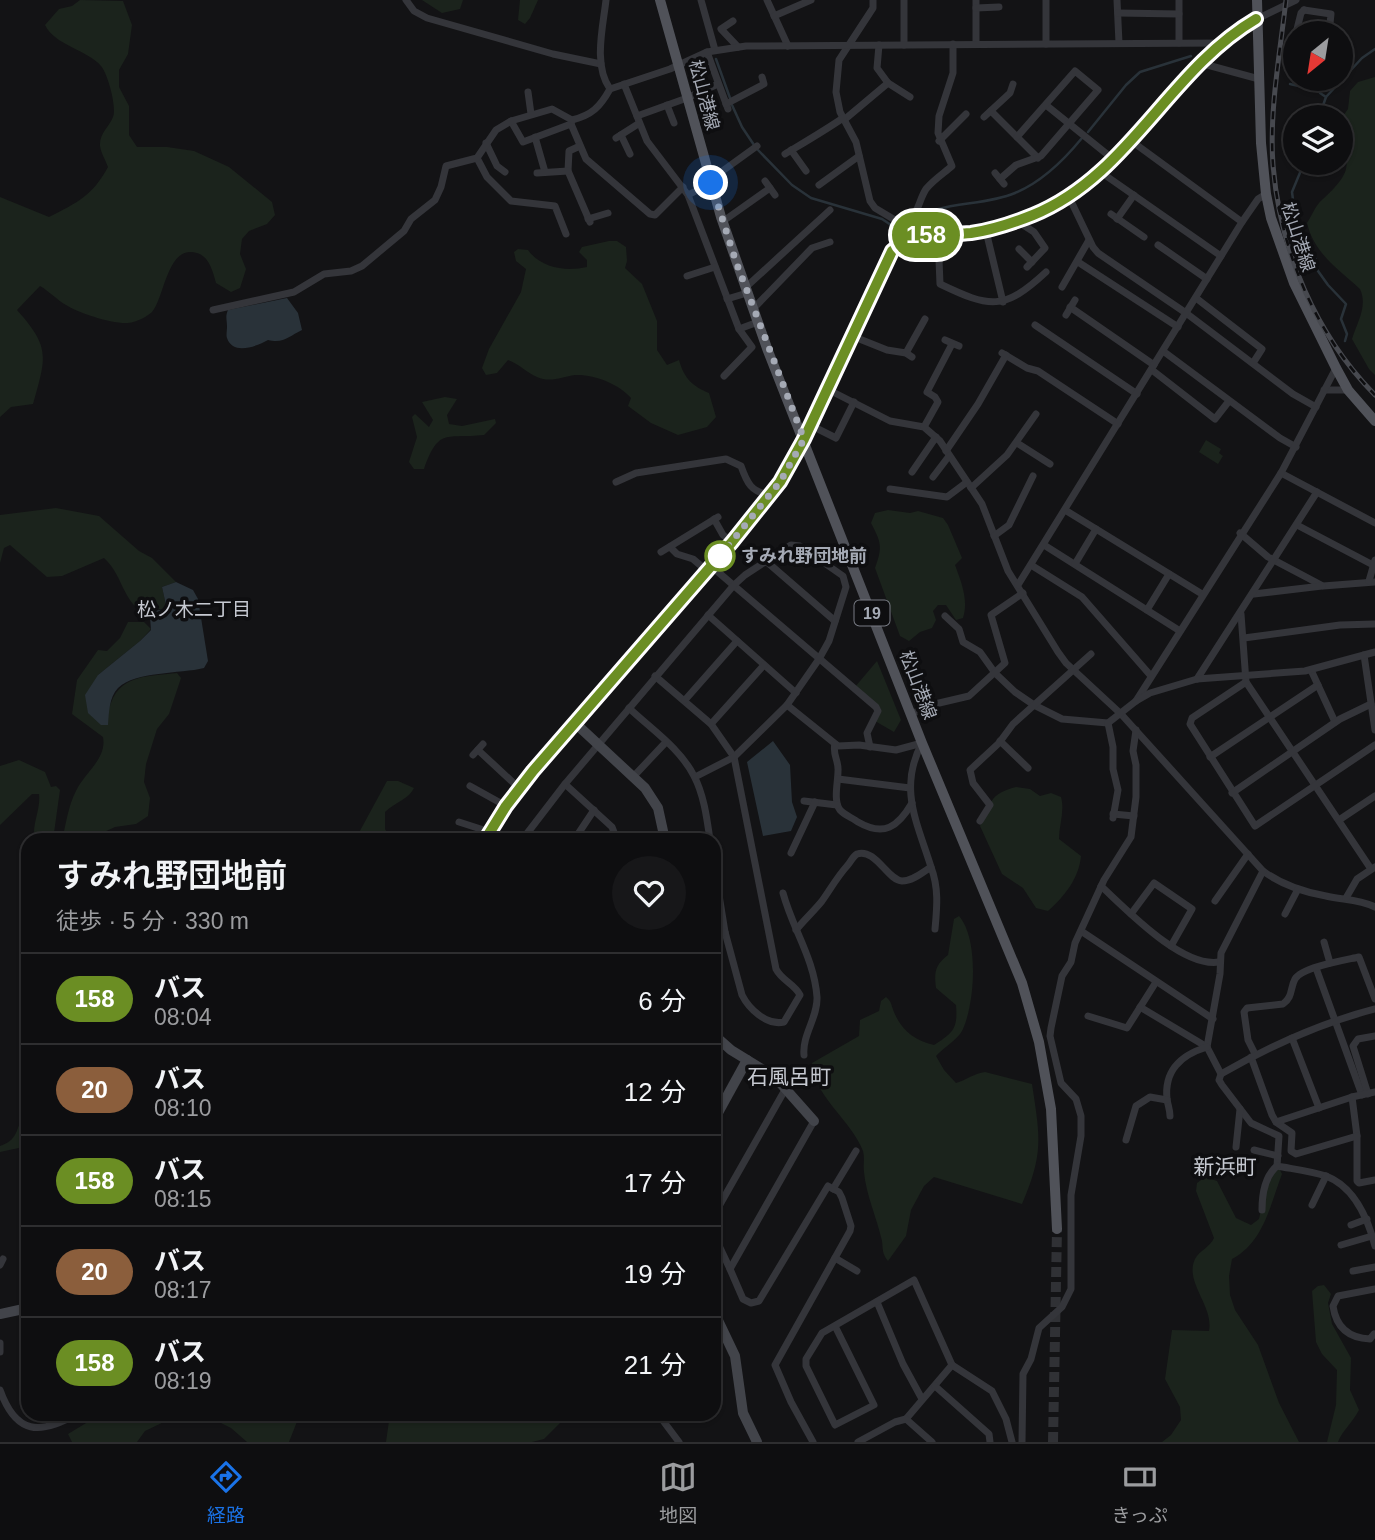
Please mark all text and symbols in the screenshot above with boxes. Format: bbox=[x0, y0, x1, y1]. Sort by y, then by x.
north arrow bbox=[1283, 21, 1353, 91]
map controls bbox=[1283, 21, 1353, 175]
street label: 松山港線 bbox=[685, 58, 723, 132]
button: layers bbox=[1283, 105, 1353, 175]
your location bbox=[693, 165, 728, 200]
street label: 松山港線 bbox=[1277, 200, 1319, 274]
line badge: 158 bbox=[886, 212, 966, 258]
text: 158 bbox=[906, 221, 946, 248]
marker: すみれ野団地前 bbox=[705, 541, 735, 571]
place label: すみれ野団地前 bbox=[741, 546, 867, 566]
district label: 松ノ木二丁目 bbox=[137, 599, 251, 620]
road number: 19 bbox=[854, 600, 890, 626]
street label: 松山港線 bbox=[896, 648, 940, 722]
button: heart bbox=[612, 856, 686, 930]
text: すみれ野団地前 bbox=[56, 857, 287, 894]
text: 徒歩 · 5 分 · 330 m bbox=[56, 908, 249, 934]
text: バス bbox=[154, 973, 206, 1003]
text: 158 bbox=[74, 985, 115, 1012]
text: 6 分 bbox=[638, 986, 686, 1016]
text: 08:04 bbox=[154, 1004, 212, 1030]
text: バス bbox=[154, 1064, 206, 1094]
district label: 石風呂町 bbox=[747, 1065, 831, 1088]
text: 20 bbox=[81, 1076, 108, 1103]
text: 12 分 bbox=[624, 1077, 686, 1107]
text: 08:10 bbox=[154, 1095, 212, 1121]
text: バス bbox=[154, 1155, 206, 1185]
district label: 新浜町 bbox=[1194, 1155, 1257, 1178]
text: 158 bbox=[74, 1167, 115, 1194]
text: 17 分 bbox=[624, 1168, 686, 1198]
text: 08:15 bbox=[154, 1186, 212, 1212]
text: バス bbox=[154, 1246, 206, 1276]
text: 20 bbox=[81, 1258, 108, 1285]
text: 19 分 bbox=[624, 1259, 686, 1289]
text: 08:17 bbox=[154, 1277, 212, 1303]
text: バス bbox=[154, 1337, 206, 1367]
text: 158 bbox=[74, 1349, 115, 1376]
text: 21 分 bbox=[624, 1350, 686, 1380]
text: 08:19 bbox=[154, 1368, 212, 1394]
tab: 経路 bbox=[207, 1458, 245, 1527]
tab: 地図 bbox=[659, 1458, 697, 1527]
tab: きっぷ bbox=[1112, 1458, 1168, 1527]

